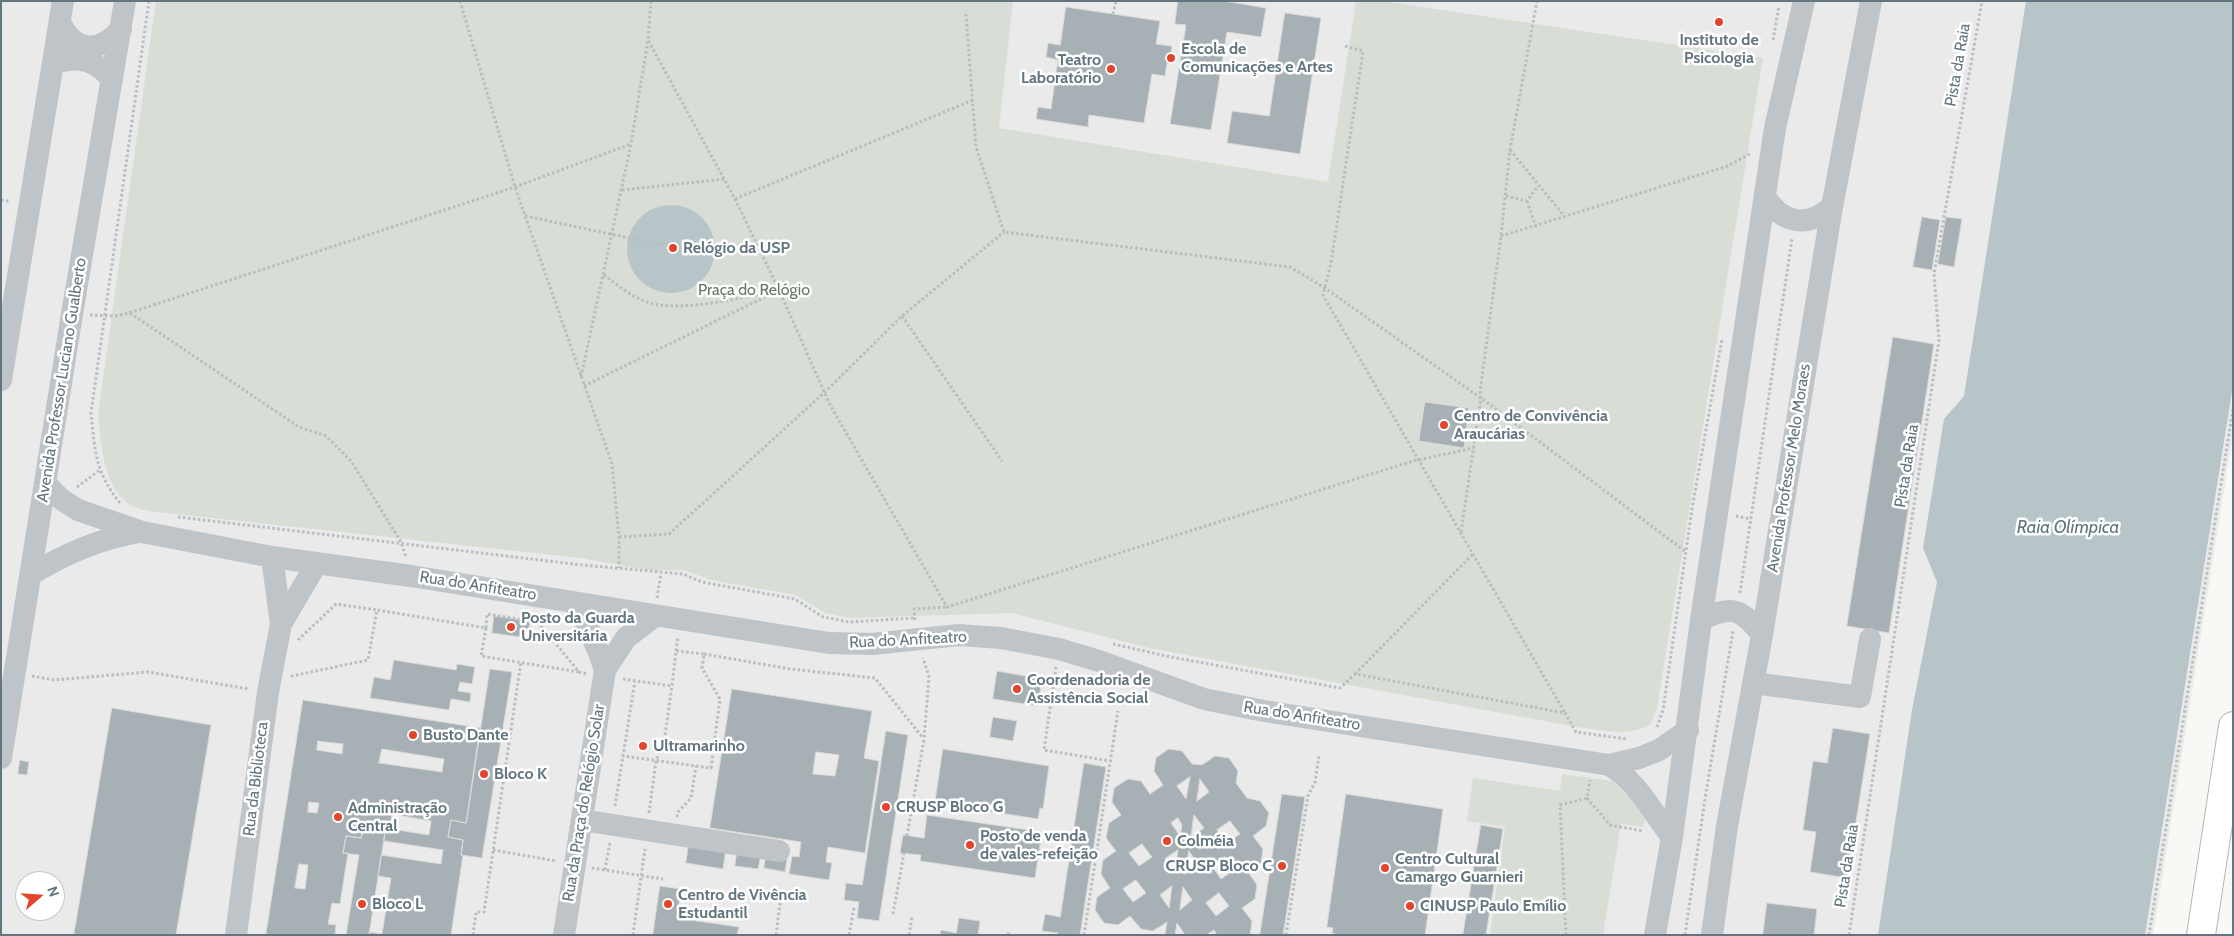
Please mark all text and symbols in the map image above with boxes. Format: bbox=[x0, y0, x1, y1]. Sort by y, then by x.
marker: Instituto de Psicologia bbox=[1713, 16, 1725, 28]
street label: Pista da Raia bbox=[1941, 22, 1975, 108]
place label: Instituto de Psicologia bbox=[1679, 30, 1759, 68]
place label: Escola de Comunicações e Artes bbox=[1181, 39, 1333, 77]
place label: Teatro Laboratório bbox=[1021, 50, 1101, 88]
marker: Escola de Comunicações e Artes bbox=[1165, 52, 1177, 64]
marker: Teatro Laboratório bbox=[1105, 63, 1117, 75]
place label: Relógio da USP bbox=[683, 238, 790, 258]
marker: Relógio da USP bbox=[667, 242, 679, 254]
street label: Avenida Professor Luciano Gualberto bbox=[33, 256, 91, 504]
park label: Praça do Relógio bbox=[698, 280, 810, 300]
street label: Avenida Professor Melo Moraes bbox=[1763, 363, 1815, 573]
place label: Centro de Convivência Araucárias bbox=[1454, 406, 1608, 444]
marker: Centro de Convivência Araucárias bbox=[1438, 419, 1450, 431]
street label: Pista da Raia bbox=[1891, 423, 1923, 509]
water label: Raia Olímpica bbox=[2017, 517, 2119, 539]
street label: Rua do Anfiteatro bbox=[418, 567, 538, 605]
place label: Posto da Guarda Universitária bbox=[521, 608, 635, 646]
marker: Posto da Guarda Universitária bbox=[505, 621, 517, 633]
street label: Rua do Anfiteatro bbox=[849, 627, 967, 653]
place label: Coordenadoria de Assistência Social bbox=[1027, 670, 1150, 708]
marker: Coordenadoria de Assistência Social bbox=[1011, 683, 1023, 695]
street label: Rua do Anfiteatro bbox=[1242, 697, 1362, 735]
street label: Rua da Praça do Relógio Solar bbox=[559, 703, 609, 903]
street label: Rua da Biblioteca bbox=[239, 721, 273, 837]
place label: Busto Dante bbox=[423, 725, 509, 745]
marker: Busto Dante bbox=[407, 729, 419, 741]
place label: Ultramarinho bbox=[653, 736, 745, 756]
marker: Ultramarinho bbox=[637, 740, 649, 752]
place label: Bloco K bbox=[494, 764, 547, 784]
marker: Bloco K bbox=[478, 768, 490, 780]
place label: CRUSP Bloco G bbox=[896, 797, 1003, 817]
place label: Administração Central bbox=[348, 798, 447, 836]
marker: CRUSP Bloco G bbox=[880, 801, 892, 813]
marker: Administração Central bbox=[332, 811, 344, 823]
street label: Pista da Raia bbox=[1831, 823, 1863, 909]
place label: Posto de venda de vales-refeição bbox=[980, 826, 1098, 864]
place label: Colméia bbox=[1177, 831, 1234, 851]
marker: Colméia bbox=[1161, 835, 1173, 847]
marker: Posto de venda de vales-refeição bbox=[964, 839, 976, 851]
place label: Centro Cultural Camargo Guarnieri bbox=[1395, 849, 1523, 887]
place label: CRUSP Bloco C bbox=[1165, 856, 1272, 876]
marker: CRUSP Bloco C bbox=[1276, 860, 1288, 872]
marker: Centro Cultural Camargo Guarnieri bbox=[1379, 862, 1391, 874]
north arrow bbox=[15, 871, 65, 921]
text: N bbox=[43, 884, 63, 899]
place label: Centro de Vivência Estudantil bbox=[678, 885, 807, 923]
place label: Bloco L bbox=[372, 894, 423, 914]
place label: CINUSP Paulo Emílio bbox=[1420, 896, 1566, 916]
marker: Bloco L bbox=[356, 898, 368, 910]
marker: Centro de Vivência Estudantil bbox=[662, 898, 674, 910]
marker: CINUSP Paulo Emílio bbox=[1404, 900, 1416, 912]

